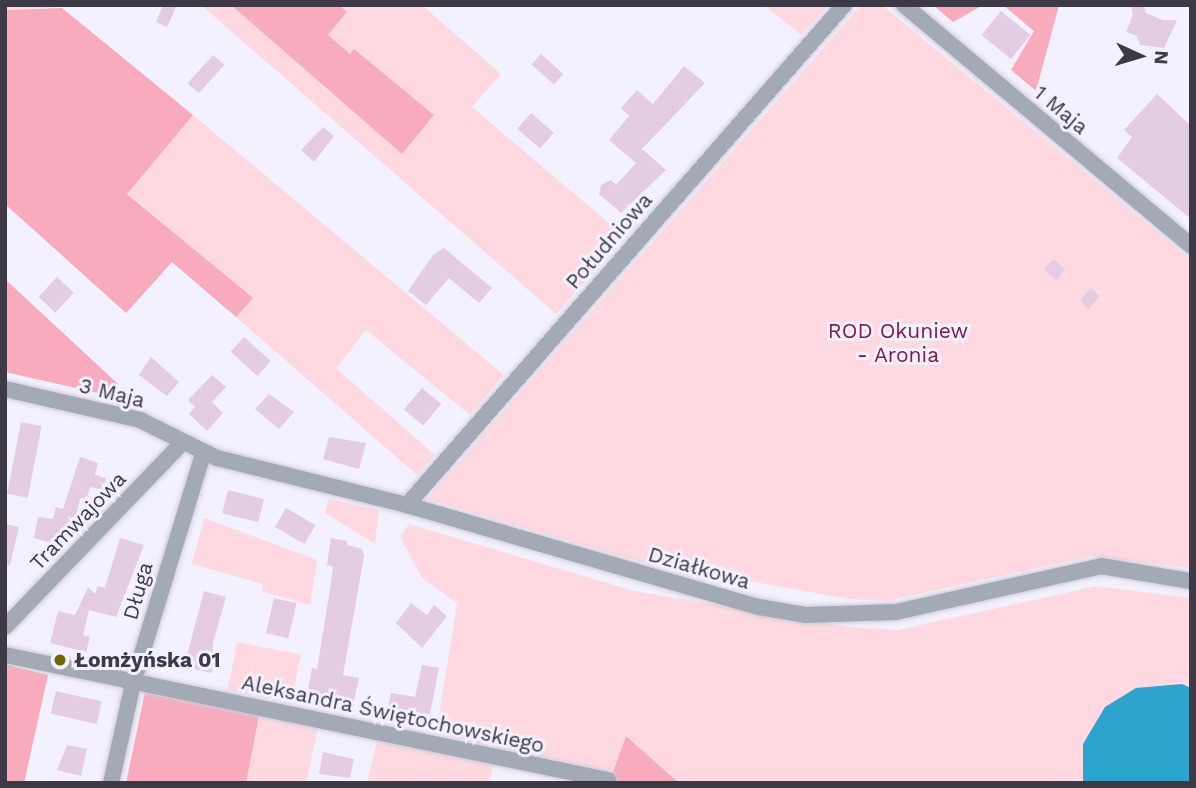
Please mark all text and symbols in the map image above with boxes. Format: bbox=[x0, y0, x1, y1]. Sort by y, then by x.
north arrow bbox=[1105, 21, 1175, 91]
text: N bbox=[1149, 50, 1173, 65]
street label: 1 Maja bbox=[1029, 80, 1093, 140]
street label: Południowa bbox=[560, 188, 658, 294]
park label: ROD Okuniew - Aronia bbox=[828, 318, 968, 368]
street label: 3 Maja bbox=[77, 373, 147, 413]
street label: Tramwajowa bbox=[25, 466, 131, 576]
street label: Działkowa bbox=[645, 541, 753, 595]
street label: Długa bbox=[118, 559, 158, 623]
place label: Łomżyńska 01 bbox=[74, 647, 221, 673]
marker: Łomżyńska 01 bbox=[52, 652, 68, 668]
street label: Aleksandra Świętochowskiego bbox=[239, 670, 547, 758]

